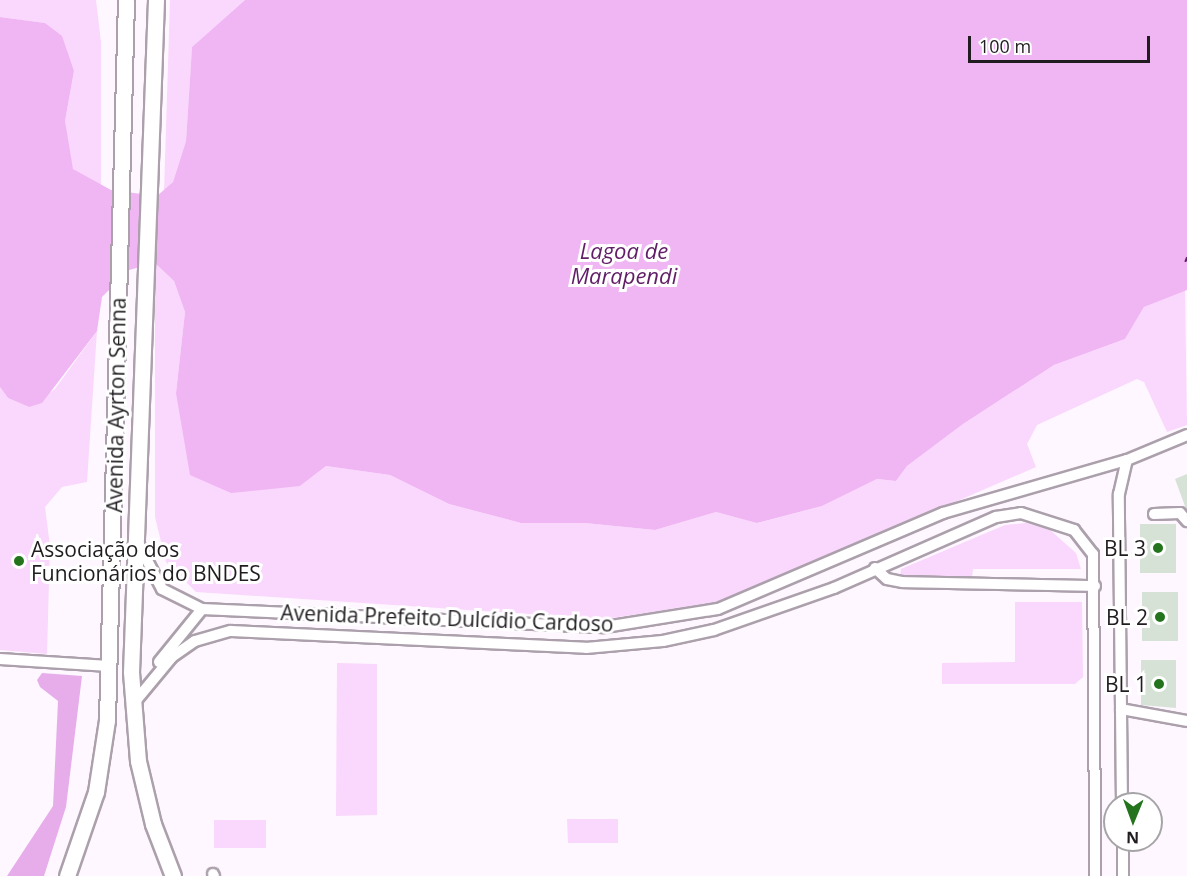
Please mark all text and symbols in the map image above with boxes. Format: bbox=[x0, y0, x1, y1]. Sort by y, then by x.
scale bar bbox=[971, 24, 1152, 62]
text: 100 m bbox=[979, 34, 1031, 58]
water label: Lagoa de Marapendi bbox=[571, 237, 677, 288]
street label: Avenida Ayrton Senna bbox=[102, 297, 130, 513]
place label: BL 3 bbox=[1104, 535, 1146, 561]
place label: Associação dos Funcionários do BNDES bbox=[31, 536, 261, 586]
marker: BL 3 bbox=[1151, 541, 1165, 555]
marker: Associação dos Funcionários do BNDES bbox=[12, 554, 26, 568]
street label: Avenida Prefeito Dulcídio Cardoso bbox=[280, 600, 614, 636]
place label: BL 2 bbox=[1106, 604, 1148, 630]
marker: BL 2 bbox=[1153, 610, 1167, 624]
place label: BL 1 bbox=[1105, 671, 1147, 697]
marker: BL 1 bbox=[1152, 677, 1166, 691]
north arrow bbox=[1103, 792, 1163, 852]
text: N bbox=[1126, 827, 1139, 849]

